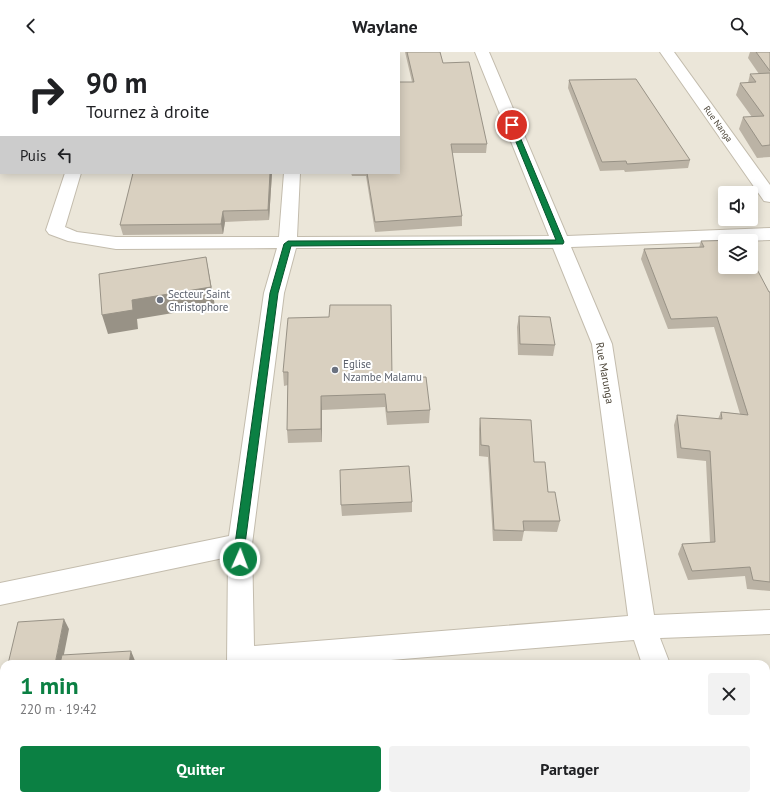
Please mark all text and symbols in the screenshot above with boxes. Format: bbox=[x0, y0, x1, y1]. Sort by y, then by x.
icon: back bbox=[20, 15, 42, 37]
text: Waylane bbox=[352, 15, 418, 38]
icon: search bbox=[728, 15, 750, 37]
text: 90 m bbox=[86, 64, 147, 101]
icon: right bbox=[20, 68, 72, 120]
text: Tournez à droite bbox=[86, 100, 209, 123]
street label: Rue Nanga bbox=[702, 104, 735, 144]
pin bbox=[495, 108, 529, 142]
icon: arrive bbox=[501, 114, 523, 136]
icon: left bbox=[54, 144, 76, 166]
text: Puis bbox=[20, 146, 46, 165]
map controls bbox=[718, 186, 758, 274]
button: sound bbox=[718, 186, 758, 226]
button: layers bbox=[718, 234, 758, 274]
place label: Secteur Saint Christophore bbox=[168, 287, 230, 314]
marker: Secteur Saint Christophore bbox=[155, 295, 165, 305]
street label: Rue Marunga bbox=[593, 341, 617, 405]
place label: Eglise Nzambe Malamu bbox=[343, 357, 422, 384]
marker: Eglise Nzambe Malamu bbox=[330, 365, 340, 375]
position arrow bbox=[219, 538, 261, 580]
text: 1 min bbox=[20, 670, 79, 701]
button: close bbox=[708, 673, 750, 715]
text: 220 m · 19:42 bbox=[20, 701, 97, 718]
button: Quitter bbox=[20, 746, 381, 792]
button: Partager bbox=[389, 746, 750, 792]

